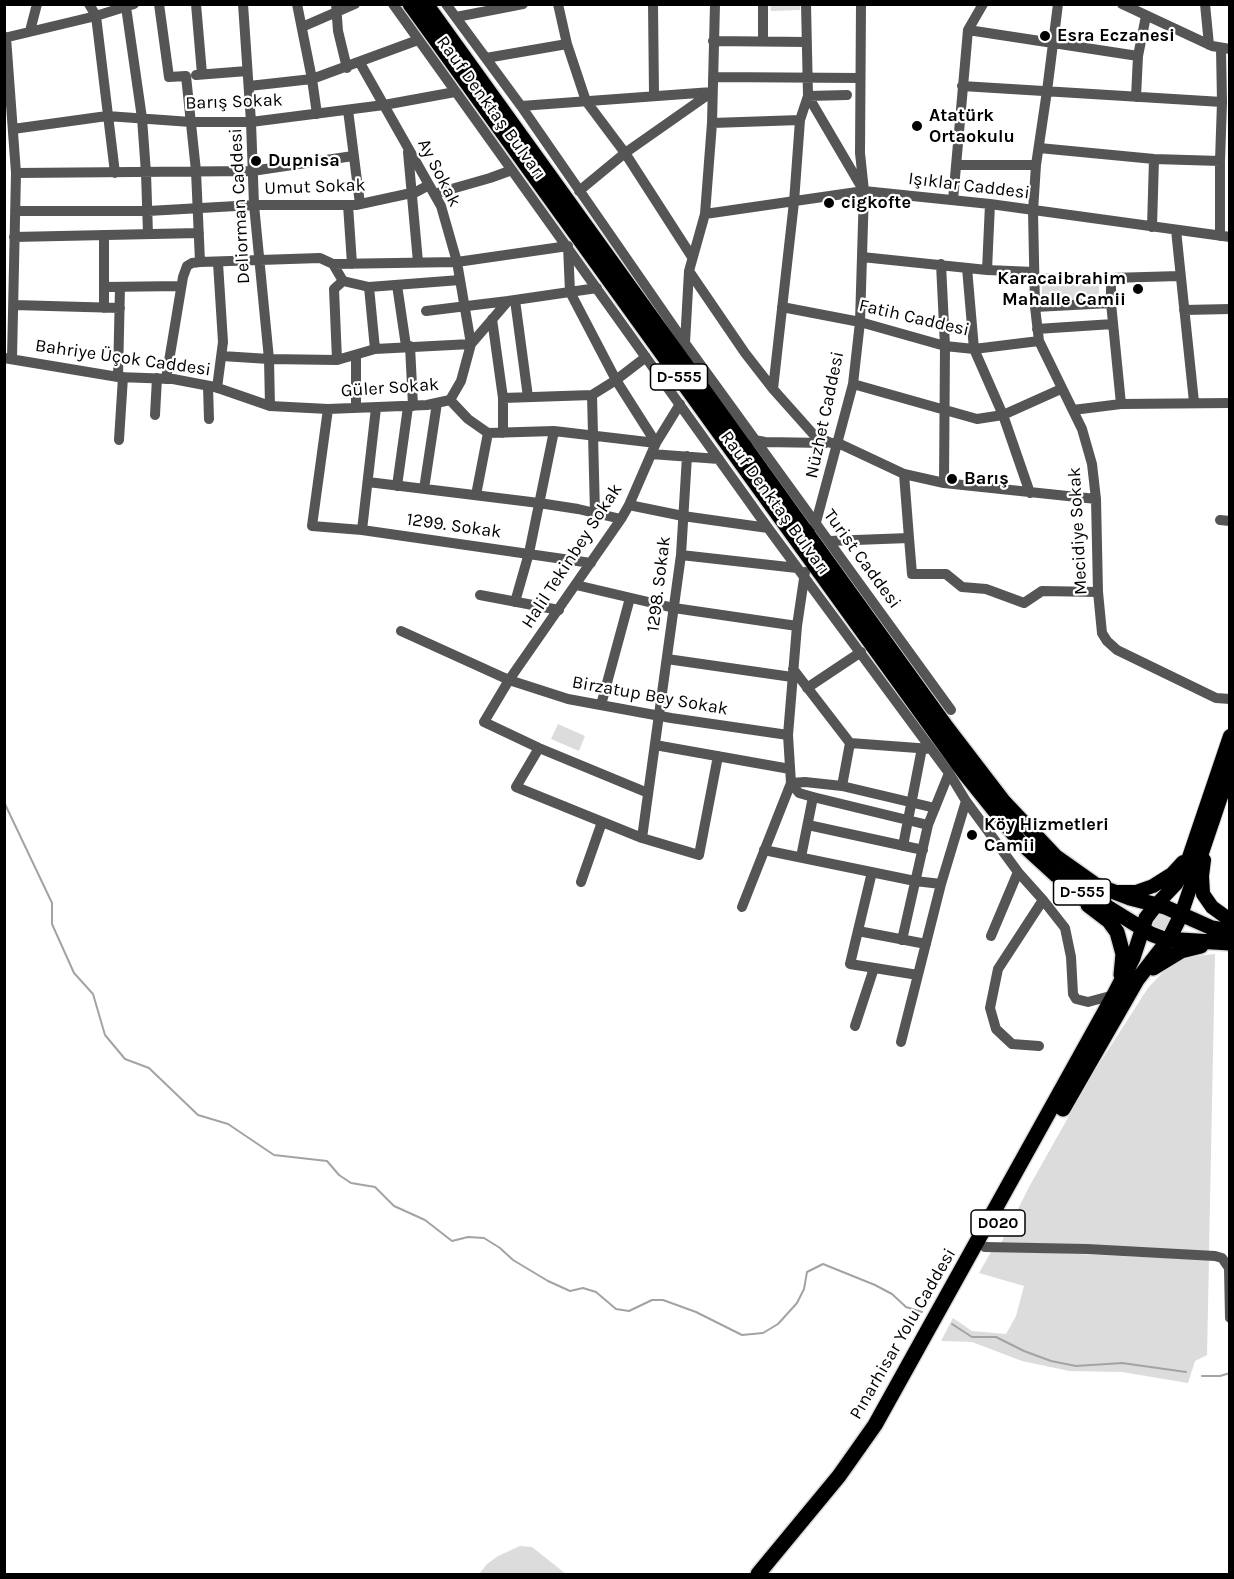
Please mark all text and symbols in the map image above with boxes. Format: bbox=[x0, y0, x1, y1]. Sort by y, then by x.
place label: Esra Eczanesi bbox=[1057, 25, 1175, 47]
marker: Esra Eczanesi bbox=[1038, 29, 1052, 43]
street label: Rauf Denktaş Bulvarı bbox=[431, 32, 551, 184]
street label: Barış Sokak bbox=[185, 90, 283, 114]
place label: Atatürk Ortaokulu bbox=[929, 105, 1015, 148]
marker: Atatürk Ortaokulu bbox=[910, 119, 924, 133]
street label: Deliorman Caddesi bbox=[225, 127, 255, 285]
street label: Ay Sokak bbox=[413, 135, 465, 211]
place label: Dupnisa bbox=[268, 150, 340, 172]
marker: Dupnisa bbox=[249, 154, 263, 168]
street label: Işıklar Caddesi bbox=[907, 168, 1031, 204]
street label: Umut Sokak bbox=[264, 174, 366, 200]
place label: cigkofte bbox=[841, 192, 911, 214]
marker: cigkofte bbox=[822, 196, 836, 210]
place label: Karacaibrahim Mahalle Camii bbox=[997, 268, 1126, 310]
marker: Karacaibrahim Mahalle Camii bbox=[1131, 282, 1145, 296]
street label: Fatih Caddesi bbox=[857, 295, 971, 341]
street label: Bahriye Üçok Caddesi bbox=[34, 335, 212, 381]
street label: Nüzhet Caddesi bbox=[801, 350, 849, 480]
road number: D-555 bbox=[650, 364, 708, 390]
street label: Güler Sokak bbox=[340, 374, 440, 402]
street label: Rauf Denktaş Bulvarı bbox=[715, 427, 835, 579]
street label: Mecidiye Sokak bbox=[1064, 467, 1092, 595]
place label: Barış bbox=[964, 468, 1009, 490]
marker: Barış bbox=[945, 472, 959, 486]
street label: Halil Tekinbey Sokak bbox=[517, 479, 627, 633]
street label: Turist Caddesi bbox=[819, 505, 905, 613]
street label: 1299. Sokak bbox=[405, 509, 503, 543]
street label: 1298. Sokak bbox=[642, 535, 676, 633]
street label: Birzatup Bey Sokak bbox=[570, 672, 730, 720]
place label: Köy Hizmetleri Camii bbox=[984, 814, 1109, 856]
marker: Köy Hizmetleri Camii bbox=[965, 828, 979, 842]
road number: D-555 bbox=[1054, 879, 1110, 905]
road number: D020 bbox=[971, 1210, 1025, 1236]
street label: Pınarhisar Yolu Caddesi bbox=[845, 1245, 961, 1423]

